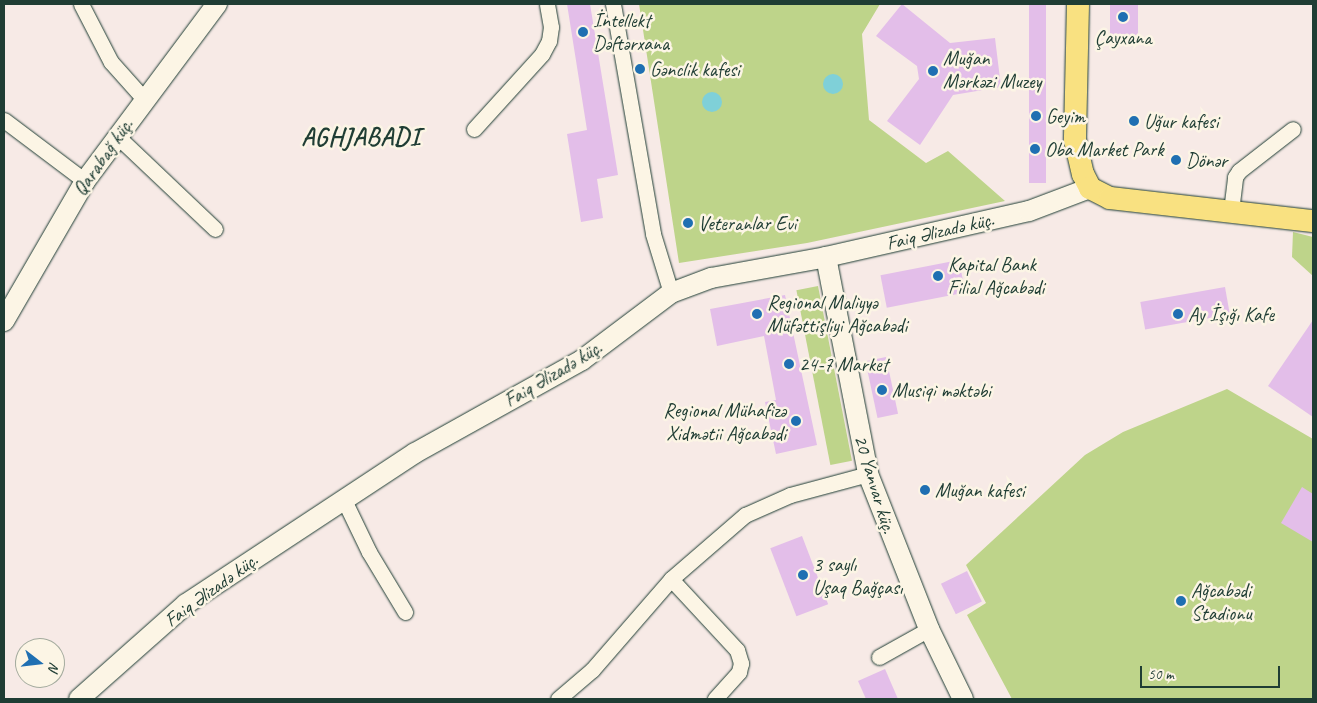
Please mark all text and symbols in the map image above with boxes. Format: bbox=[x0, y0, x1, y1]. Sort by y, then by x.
place label: İntellekt Dəftərxana bbox=[593, 9, 669, 56]
marker: Çayxana bbox=[1117, 11, 1129, 23]
place label: Çayxana bbox=[1095, 25, 1151, 49]
marker: İntellekt Dəftərxana bbox=[577, 26, 589, 38]
place label: Muğan Mərkəzi Muzey bbox=[943, 47, 1042, 94]
place label: Gənclik kafesi bbox=[650, 57, 740, 81]
marker: Gənclik kafesi bbox=[634, 63, 646, 75]
marker: Muğan Mərkəzi Muzey bbox=[927, 65, 939, 77]
place label: Geyim bbox=[1046, 104, 1085, 128]
place label: Uğur kafesi bbox=[1144, 109, 1219, 133]
marker: Geyim bbox=[1030, 110, 1042, 122]
street label: Qarabağ küç. bbox=[68, 114, 138, 200]
marker: Uğur kafesi bbox=[1128, 115, 1140, 127]
district label: AGHJABADI bbox=[301, 122, 421, 152]
place label: Oba Market Park bbox=[1045, 137, 1164, 161]
marker: Oba Market Park bbox=[1029, 143, 1041, 155]
place label: Dönər bbox=[1186, 148, 1227, 172]
marker: Dönər bbox=[1170, 154, 1182, 166]
street label: Faiq Əlizadə küç. bbox=[884, 207, 996, 255]
place label: Veteranlar Evi bbox=[698, 211, 796, 235]
marker: Veteranlar Evi bbox=[682, 217, 694, 229]
place label: Kapital Bank Filial Ağcabədi bbox=[948, 252, 1044, 299]
marker: Kapital Bank Filial Ağcabədi bbox=[932, 270, 944, 282]
place label: Regional Maliyyə Müfəttişliyi Ağcabədi bbox=[767, 290, 907, 337]
place label: Ay İşığı Kafe bbox=[1188, 302, 1274, 326]
marker: Regional Maliyyə Müfəttişliyi Ağcabədi bbox=[751, 308, 763, 320]
marker: Ay İşığı Kafe bbox=[1172, 308, 1184, 320]
street label: Faiq Əlizadə küç. bbox=[500, 335, 606, 413]
place label: 24-7 Market bbox=[799, 352, 888, 376]
marker: 24-7 Market bbox=[783, 358, 795, 370]
place label: Musiqi məktəbi bbox=[892, 378, 991, 402]
marker: Musiqi məktəbi bbox=[876, 384, 888, 396]
place label: Regional Mühafizə Xidmətii Ağcabədi bbox=[663, 398, 786, 445]
marker: Regional Mühafizə Xidmətii Ağcabədi bbox=[790, 415, 802, 427]
street label: 20 Yanvar küç. bbox=[849, 432, 901, 536]
place label: Muğan kafesi bbox=[935, 478, 1025, 502]
marker: Muğan kafesi bbox=[919, 484, 931, 496]
street label: Faiq Əlizadə küç. bbox=[160, 548, 262, 632]
place label: 3 saylı Uşaq Bağçası bbox=[813, 552, 903, 599]
marker: 3 saylı Uşaq Bağçası bbox=[797, 569, 809, 581]
place label: Ağcabədi Stadionu bbox=[1191, 578, 1252, 625]
marker: Ağcabədi Stadionu bbox=[1175, 595, 1187, 607]
north arrow bbox=[15, 638, 65, 688]
scale bar bbox=[1142, 656, 1282, 688]
text: N bbox=[45, 660, 63, 674]
text: 50 m bbox=[1148, 665, 1174, 684]

